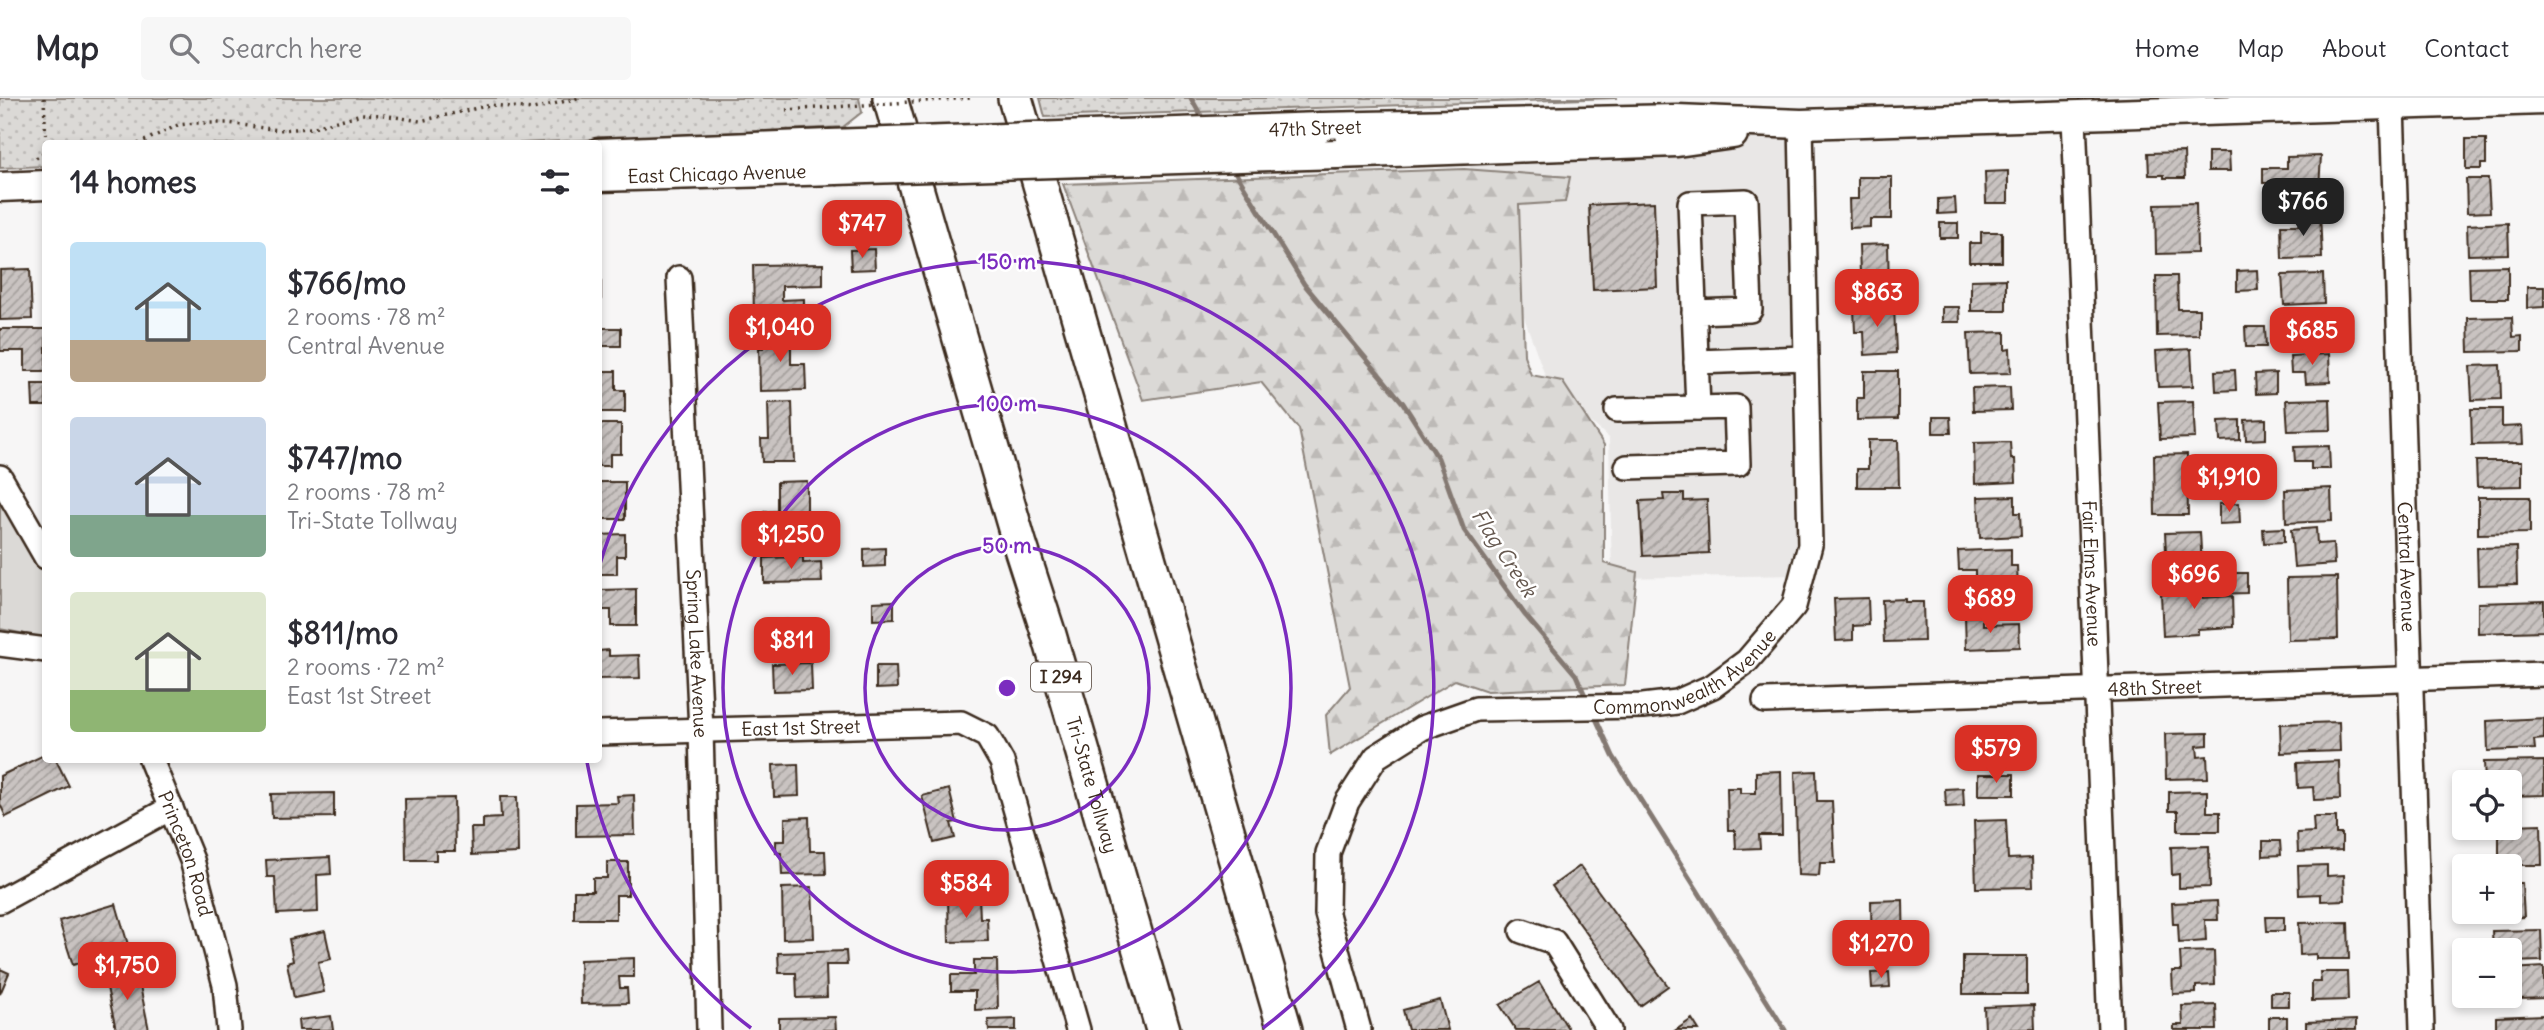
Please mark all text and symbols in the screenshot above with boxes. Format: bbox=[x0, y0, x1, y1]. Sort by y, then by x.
search box bbox=[141, 17, 631, 80]
text: Map bbox=[35, 27, 99, 69]
icon: search bbox=[165, 29, 203, 67]
text: Search here bbox=[221, 32, 362, 65]
text: Home bbox=[2135, 33, 2199, 63]
text: Map bbox=[2237, 33, 2284, 63]
text: About bbox=[2322, 33, 2386, 63]
text: Contact bbox=[2424, 33, 2509, 63]
street label: 47th Street bbox=[1268, 114, 1362, 142]
street label: East Chicago Avenue bbox=[627, 159, 807, 188]
text: 14 homes bbox=[70, 163, 197, 201]
icon: filters bbox=[536, 163, 574, 201]
pin: $766 bbox=[2262, 178, 2344, 238]
text: $766 bbox=[2278, 186, 2328, 215]
pin: $747 bbox=[821, 200, 903, 260]
text: $747 bbox=[838, 208, 886, 237]
text: 150 m bbox=[978, 248, 1036, 275]
text: $766/mo bbox=[287, 264, 406, 302]
icon: home bbox=[126, 270, 210, 354]
pin: $863 bbox=[1836, 270, 1918, 329]
text: $863 bbox=[1851, 277, 1903, 306]
text: 2 rooms · 78 m² bbox=[287, 302, 446, 331]
pin: $1,040 bbox=[723, 304, 837, 364]
pin: $685 bbox=[2271, 308, 2353, 367]
text: $1,040 bbox=[745, 312, 815, 341]
text: $685 bbox=[2286, 315, 2338, 344]
text: Central Avenue bbox=[287, 331, 445, 360]
text: 100 m bbox=[977, 390, 1037, 417]
text: $747/mo bbox=[287, 439, 402, 477]
icon: home bbox=[126, 445, 210, 529]
pin: $1,910 bbox=[2172, 454, 2286, 514]
text: $1,910 bbox=[2197, 462, 2261, 491]
text: 2 rooms · 78 m² bbox=[287, 477, 446, 506]
street label: Fair Elms Avenue bbox=[2077, 500, 2107, 647]
street label: Central Avenue bbox=[2393, 501, 2421, 632]
water label: Flag Creek bbox=[1466, 503, 1544, 603]
text: Tri-State Tollway bbox=[287, 506, 458, 535]
pin: $1,250 bbox=[734, 512, 848, 571]
text: $1,250 bbox=[757, 519, 825, 548]
text: 50 m bbox=[982, 532, 1032, 559]
pin: $696 bbox=[2153, 552, 2235, 611]
text: $696 bbox=[2168, 559, 2220, 588]
street label: Spring Lake Avenue bbox=[681, 569, 713, 738]
pin: $689 bbox=[1949, 575, 2031, 635]
text: $689 bbox=[1964, 583, 2016, 612]
text: $811/mo bbox=[287, 614, 398, 652]
pin: $811 bbox=[751, 618, 833, 677]
icon: home bbox=[126, 620, 210, 704]
street label: Commonwealth Avenue bbox=[1593, 624, 1781, 719]
text: $811 bbox=[770, 625, 814, 654]
text: 2 rooms · 72 m² bbox=[287, 652, 445, 681]
road number: I 294 bbox=[1031, 662, 1091, 692]
street label: 48th Street bbox=[2107, 674, 2202, 701]
centre of rings bbox=[995, 676, 1019, 700]
text: East 1st Street bbox=[287, 681, 431, 710]
street label: East 1st Street bbox=[741, 714, 861, 741]
street label: Tri-State Tollway bbox=[1061, 714, 1123, 856]
pin: $579 bbox=[1955, 726, 2037, 785]
text: $579 bbox=[1971, 733, 2021, 762]
map controls bbox=[2452, 770, 2522, 1008]
button: locate bbox=[2452, 770, 2522, 840]
street label: Princeton Road bbox=[153, 787, 218, 919]
button: + bbox=[2452, 854, 2522, 924]
pin: $584 bbox=[925, 860, 1007, 920]
text: $584 bbox=[940, 868, 992, 897]
pin: $1,270 bbox=[1824, 920, 1938, 980]
text: $1,270 bbox=[1848, 928, 1914, 957]
button: − bbox=[2452, 938, 2522, 1008]
pin: $1,750 bbox=[70, 942, 184, 1002]
text: $1,750 bbox=[94, 950, 160, 979]

